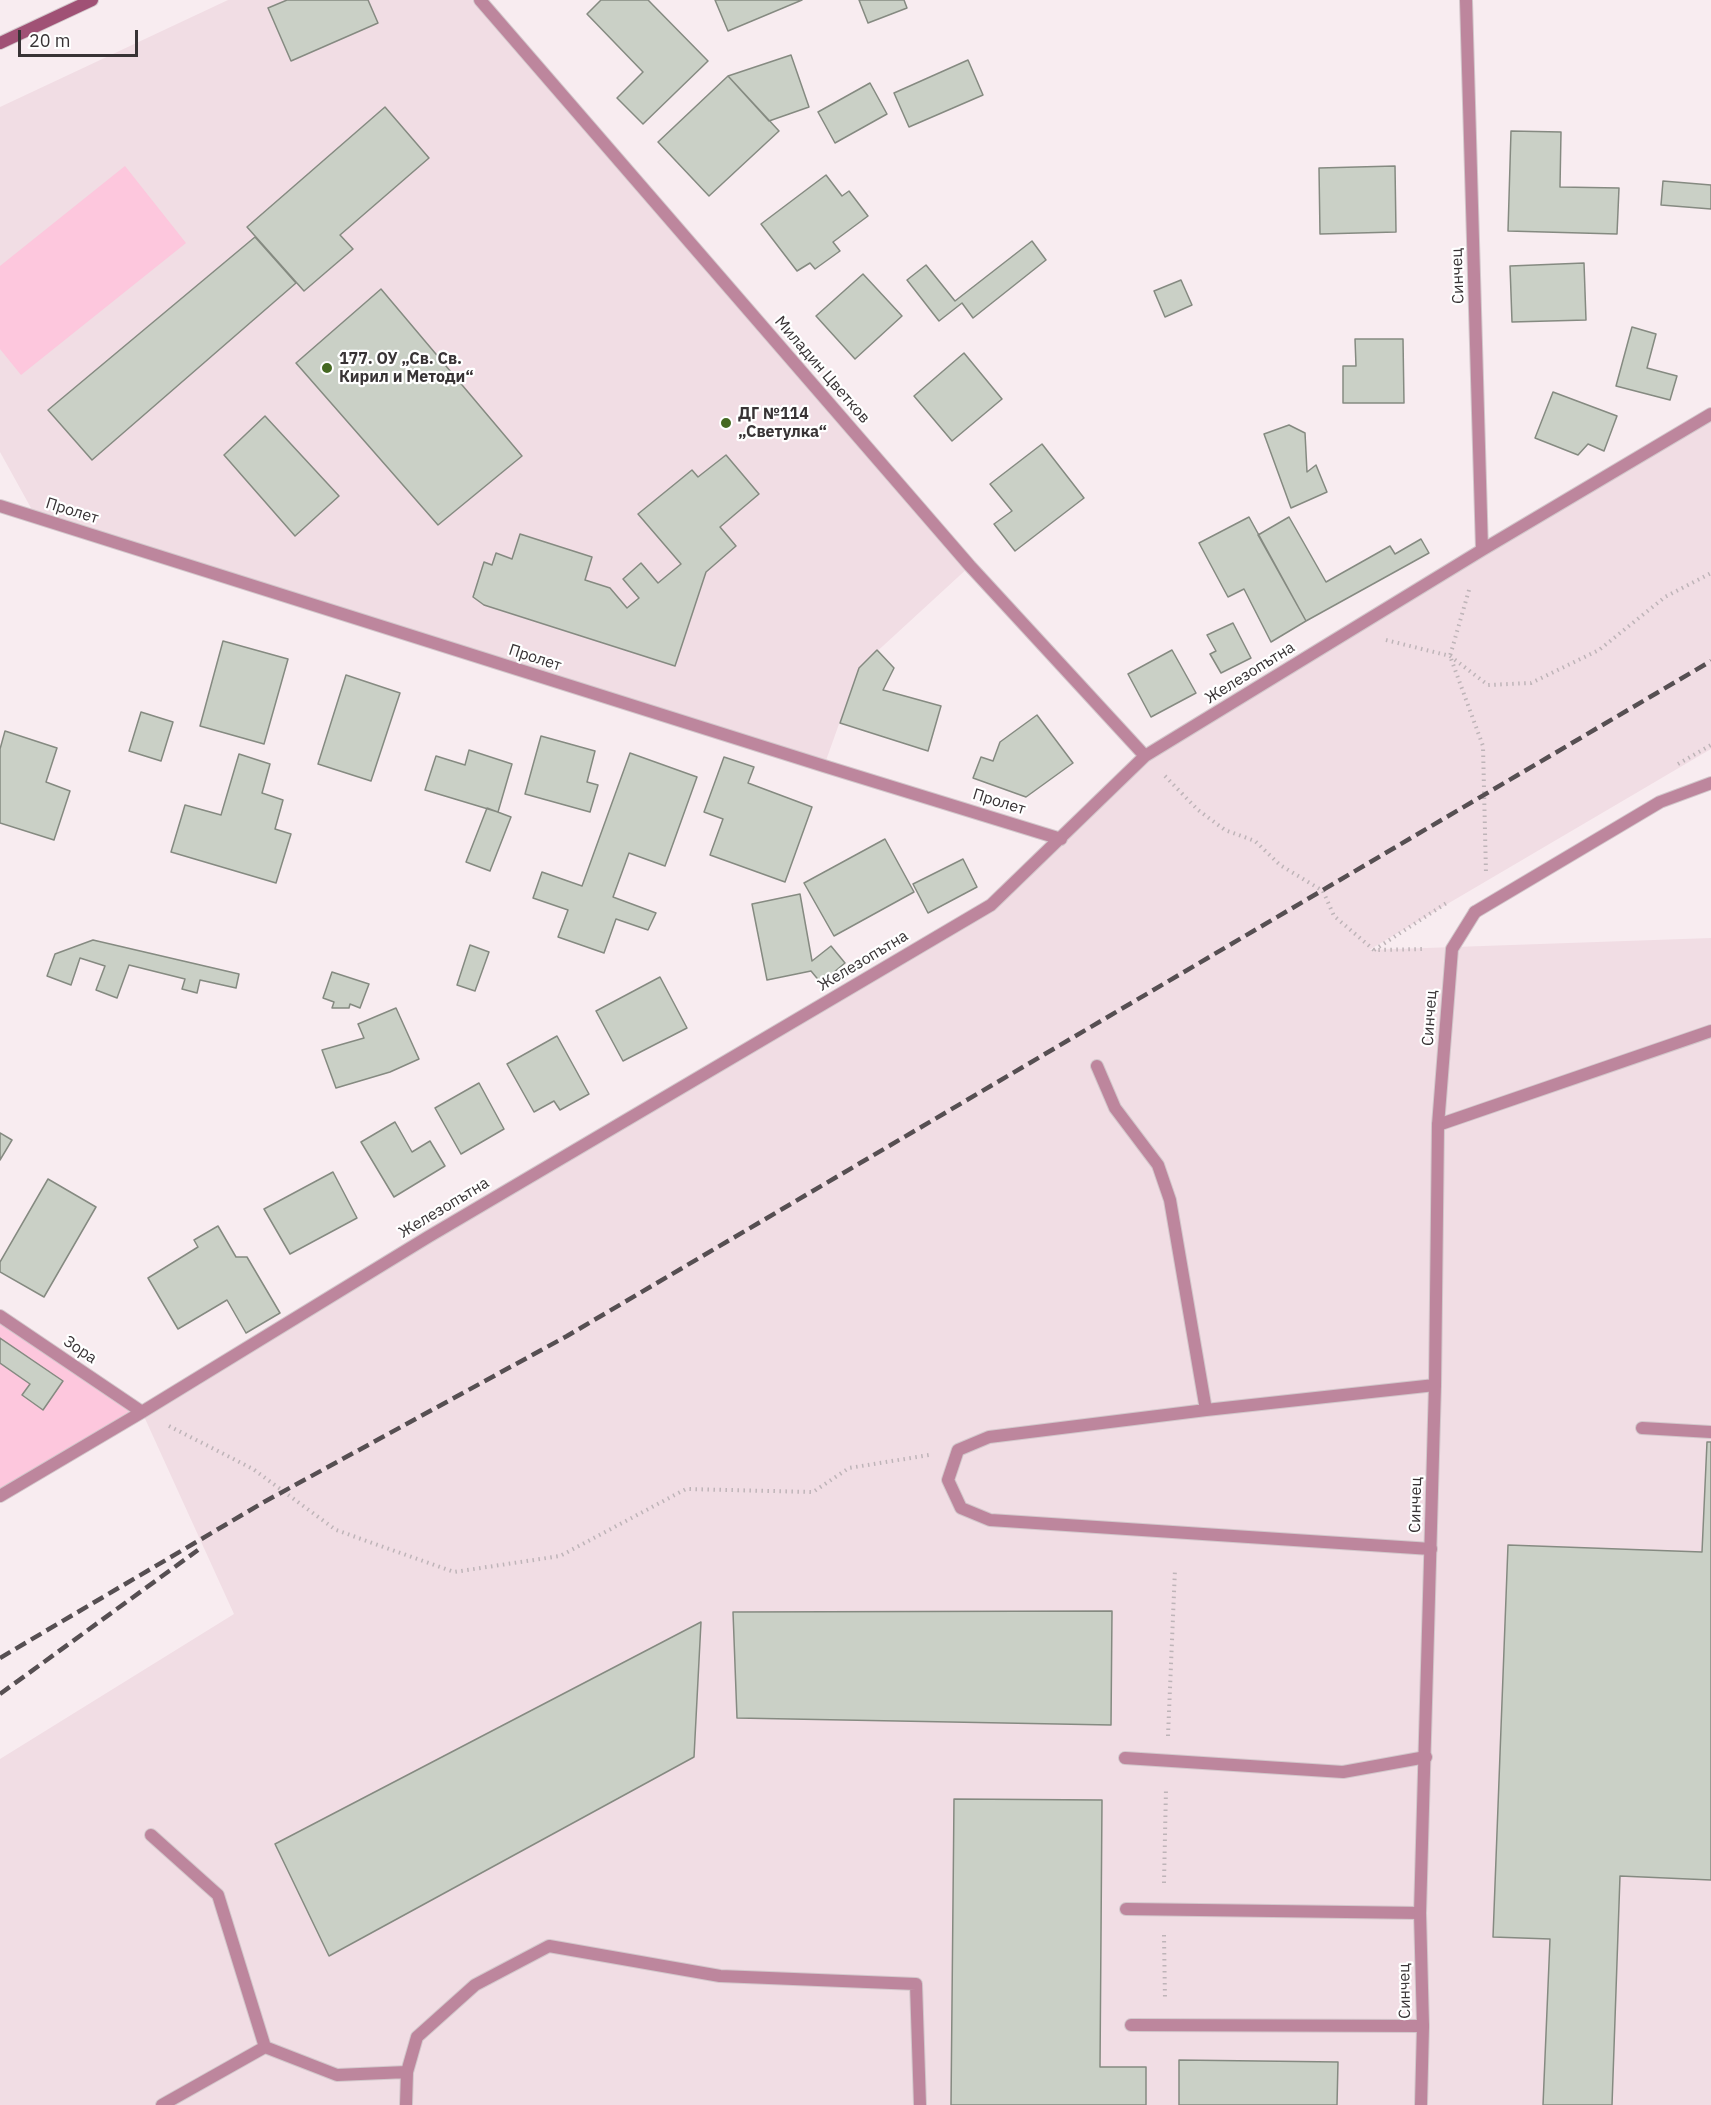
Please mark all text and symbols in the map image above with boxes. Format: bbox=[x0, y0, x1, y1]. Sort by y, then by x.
scale bar bbox=[21, 18, 141, 56]
text: 20 m bbox=[29, 29, 71, 52]
street label: Синчец bbox=[1447, 248, 1469, 304]
street label: Миладин Цветков bbox=[770, 313, 874, 427]
place label: 177. ОУ „Св. Св. Кирил и Методи“ bbox=[339, 349, 474, 387]
marker: 177. ОУ „Св. Св. Кирил и Методи“ bbox=[320, 361, 334, 375]
place label: ДГ №114 „Светулка“ bbox=[738, 404, 827, 442]
marker: ДГ №114 „Светулка“ bbox=[719, 416, 733, 430]
street label: Пролет bbox=[43, 494, 101, 528]
street label: Железопътна bbox=[1202, 638, 1298, 708]
street label: Пролет bbox=[506, 640, 564, 676]
street label: Пролет bbox=[970, 785, 1028, 819]
street label: Железопътна bbox=[814, 926, 912, 996]
street label: Синчец bbox=[1418, 990, 1442, 1046]
street label: Железопътна bbox=[395, 1173, 493, 1243]
street label: Зора bbox=[60, 1332, 100, 1368]
street label: Синчец bbox=[1406, 1477, 1426, 1533]
street label: Синчец bbox=[1395, 1963, 1415, 2019]

